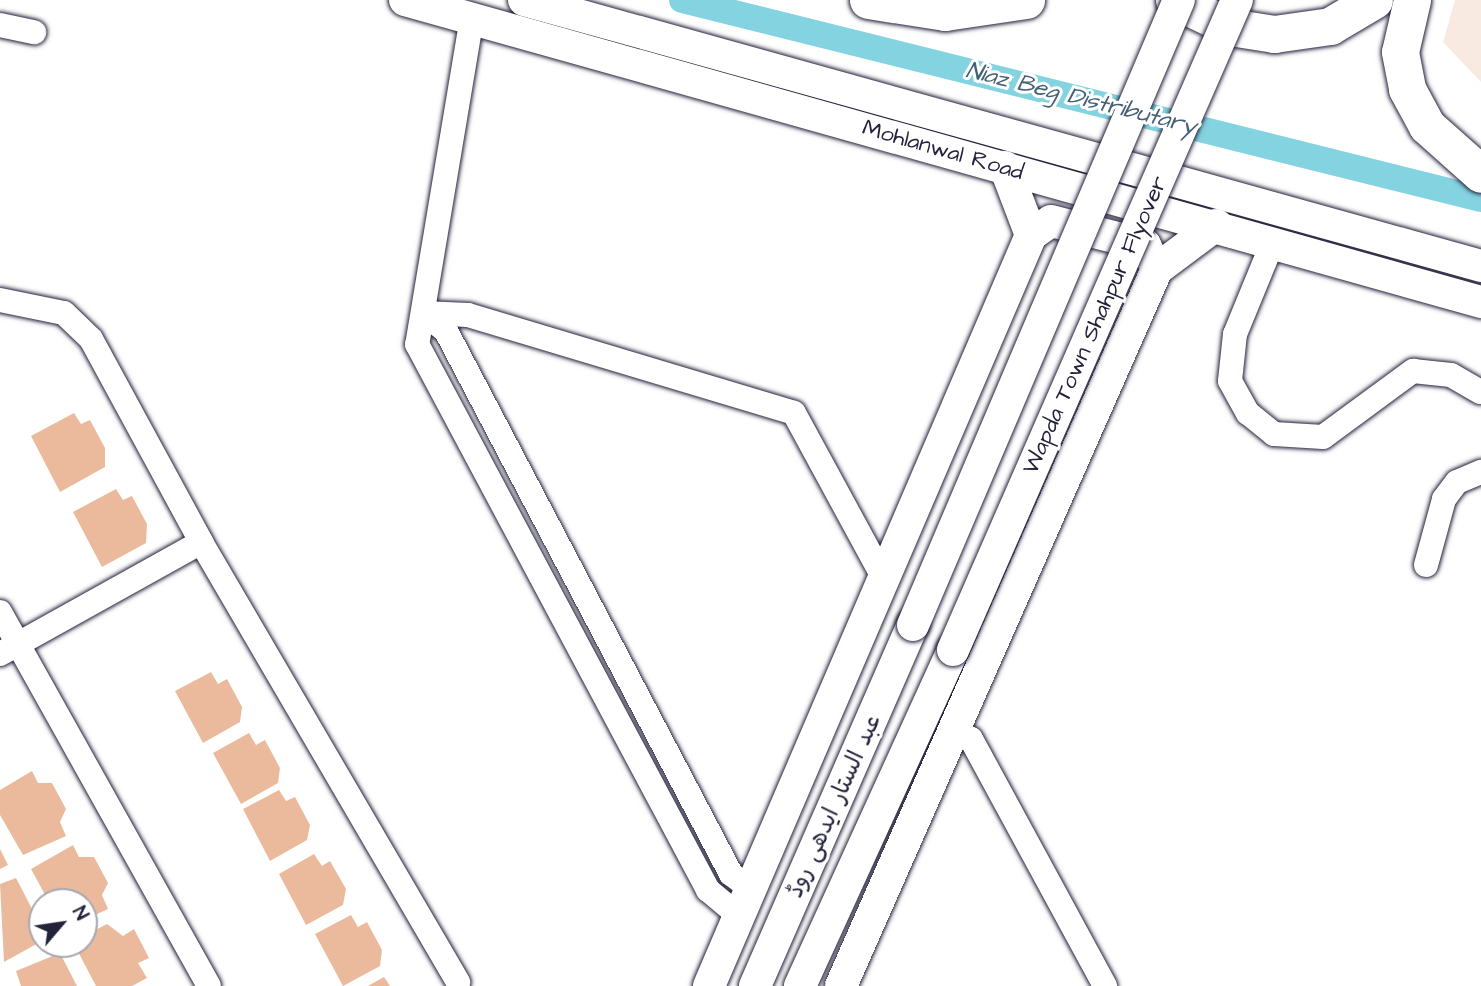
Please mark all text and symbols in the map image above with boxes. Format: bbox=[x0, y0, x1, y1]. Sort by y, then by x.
water label: Niaz Beg Distributary bbox=[963, 56, 1199, 142]
street label: Mohlanwal Road bbox=[859, 114, 1027, 186]
street label: Wapda Town Shahpur Flyover bbox=[1017, 172, 1173, 478]
street label: عبد الستار ایدھی روڈ bbox=[781, 710, 887, 902]
north arrow bbox=[28, 888, 98, 958]
text: N bbox=[65, 902, 95, 925]

